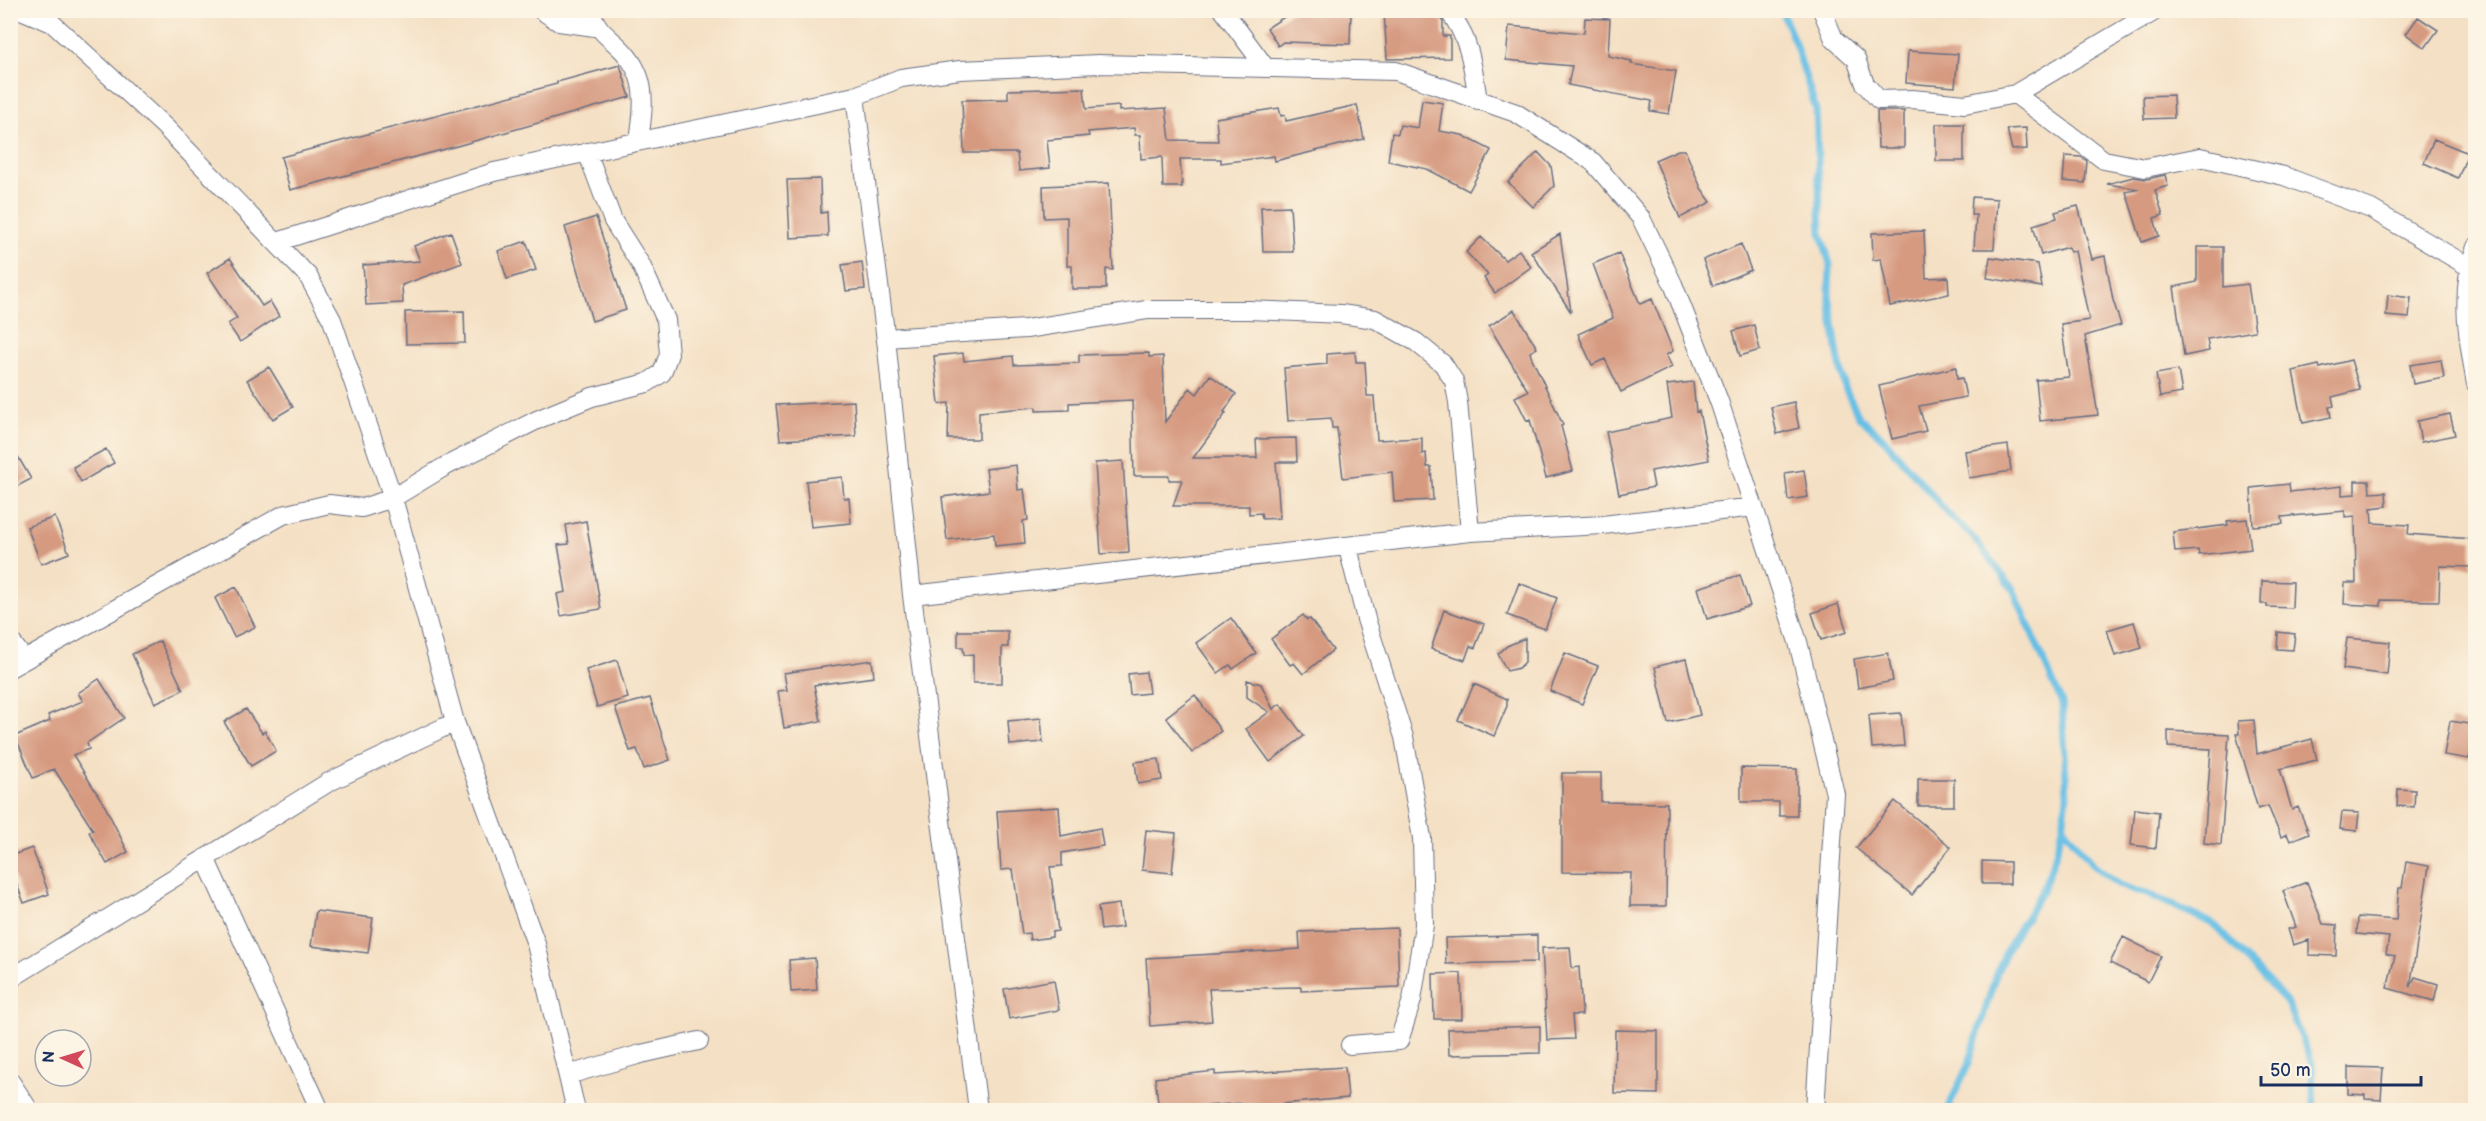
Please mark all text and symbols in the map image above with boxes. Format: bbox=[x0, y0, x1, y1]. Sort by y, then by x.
north arrow bbox=[33, 1028, 93, 1088]
scale bar bbox=[2261, 1049, 2422, 1087]
text: N bbox=[40, 1050, 59, 1064]
text: 50 m bbox=[2270, 1060, 2311, 1081]

